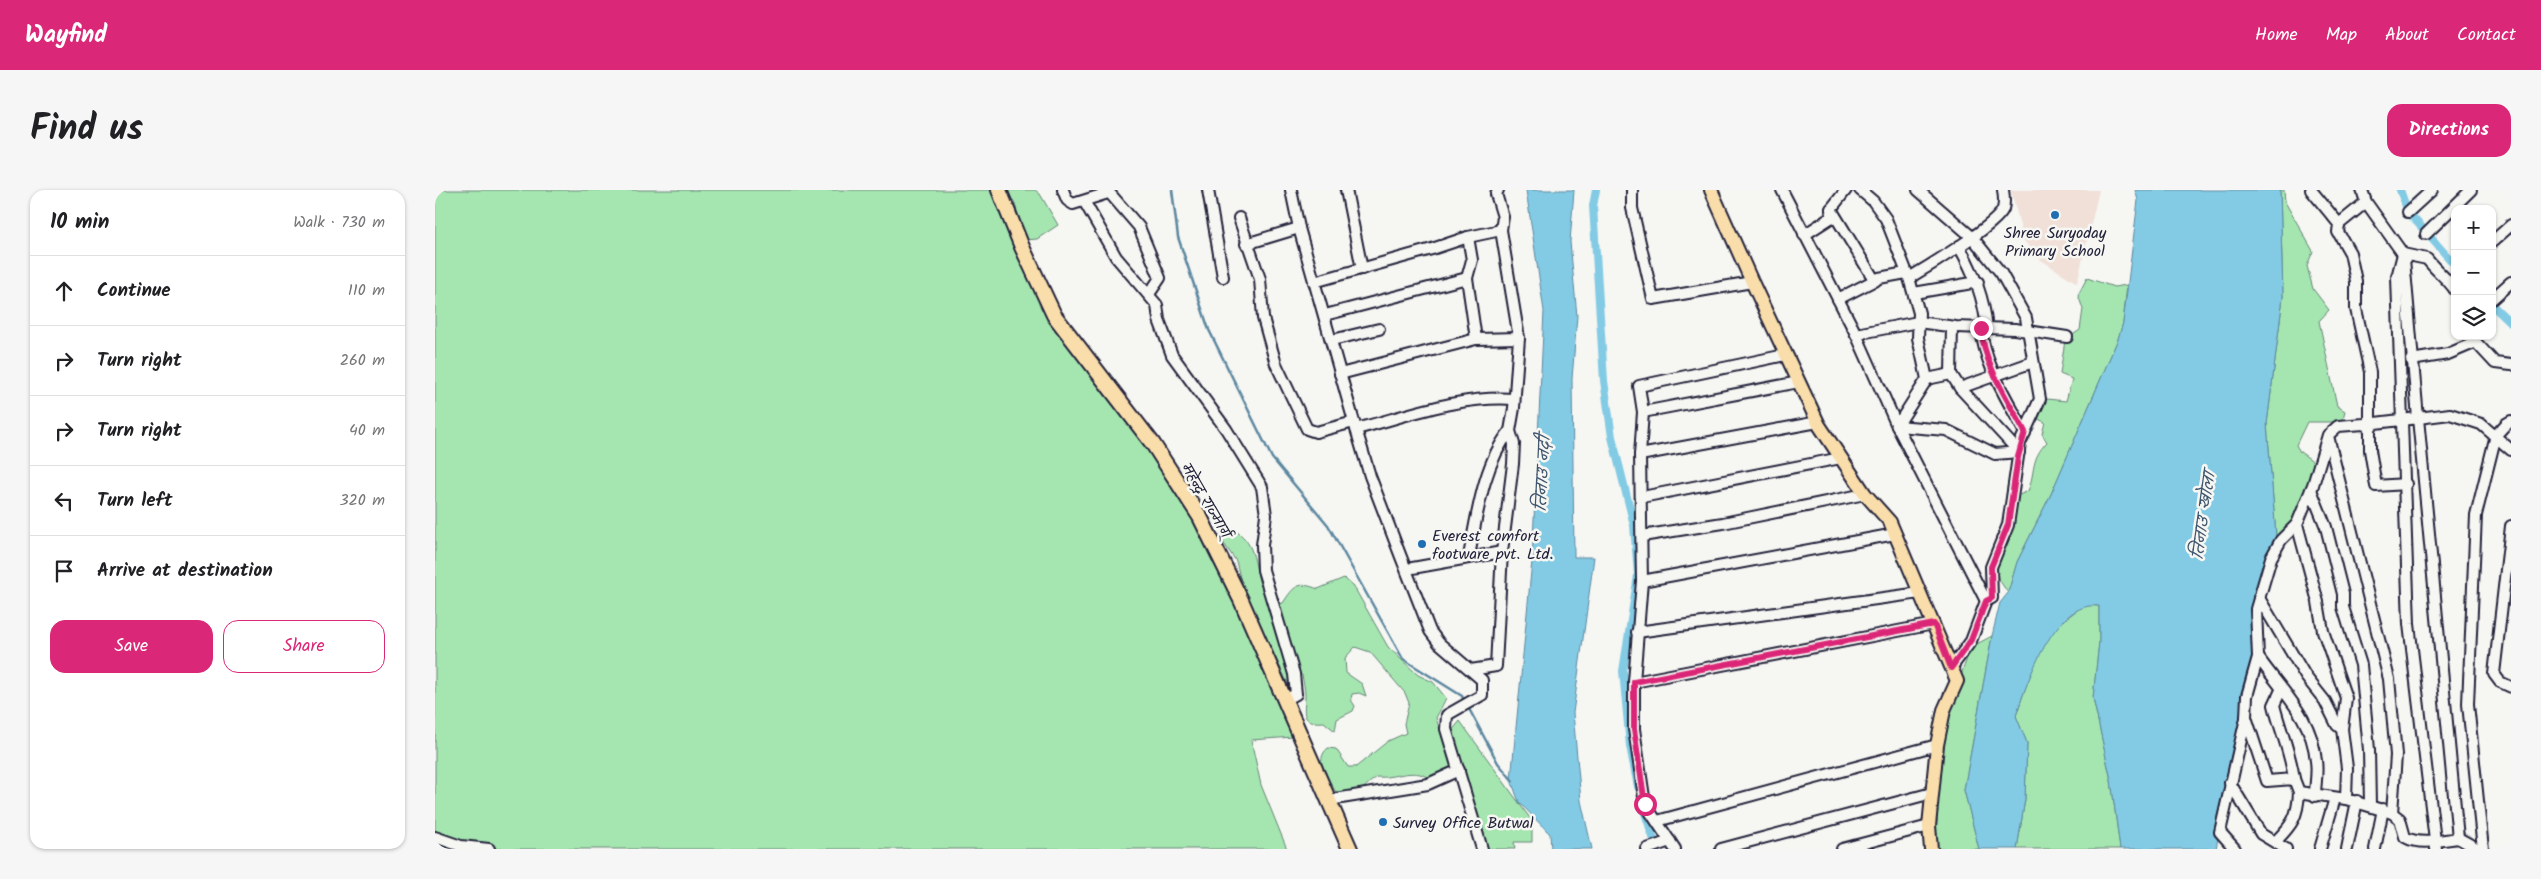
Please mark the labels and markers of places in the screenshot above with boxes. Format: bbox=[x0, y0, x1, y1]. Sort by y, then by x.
marker: Shree Suryoday Primary School bbox=[2049, 209, 2061, 221]
place label: Shree Suryoday Primary School bbox=[2004, 221, 2107, 264]
place label: Everest comfort footware pvt. Ltd. bbox=[1432, 524, 1553, 567]
marker: Everest comfort footware pvt. Ltd. bbox=[1416, 538, 1428, 550]
place label: Survey Office Butwal bbox=[1393, 811, 1534, 836]
marker: Survey Office Butwal bbox=[1377, 816, 1389, 828]

